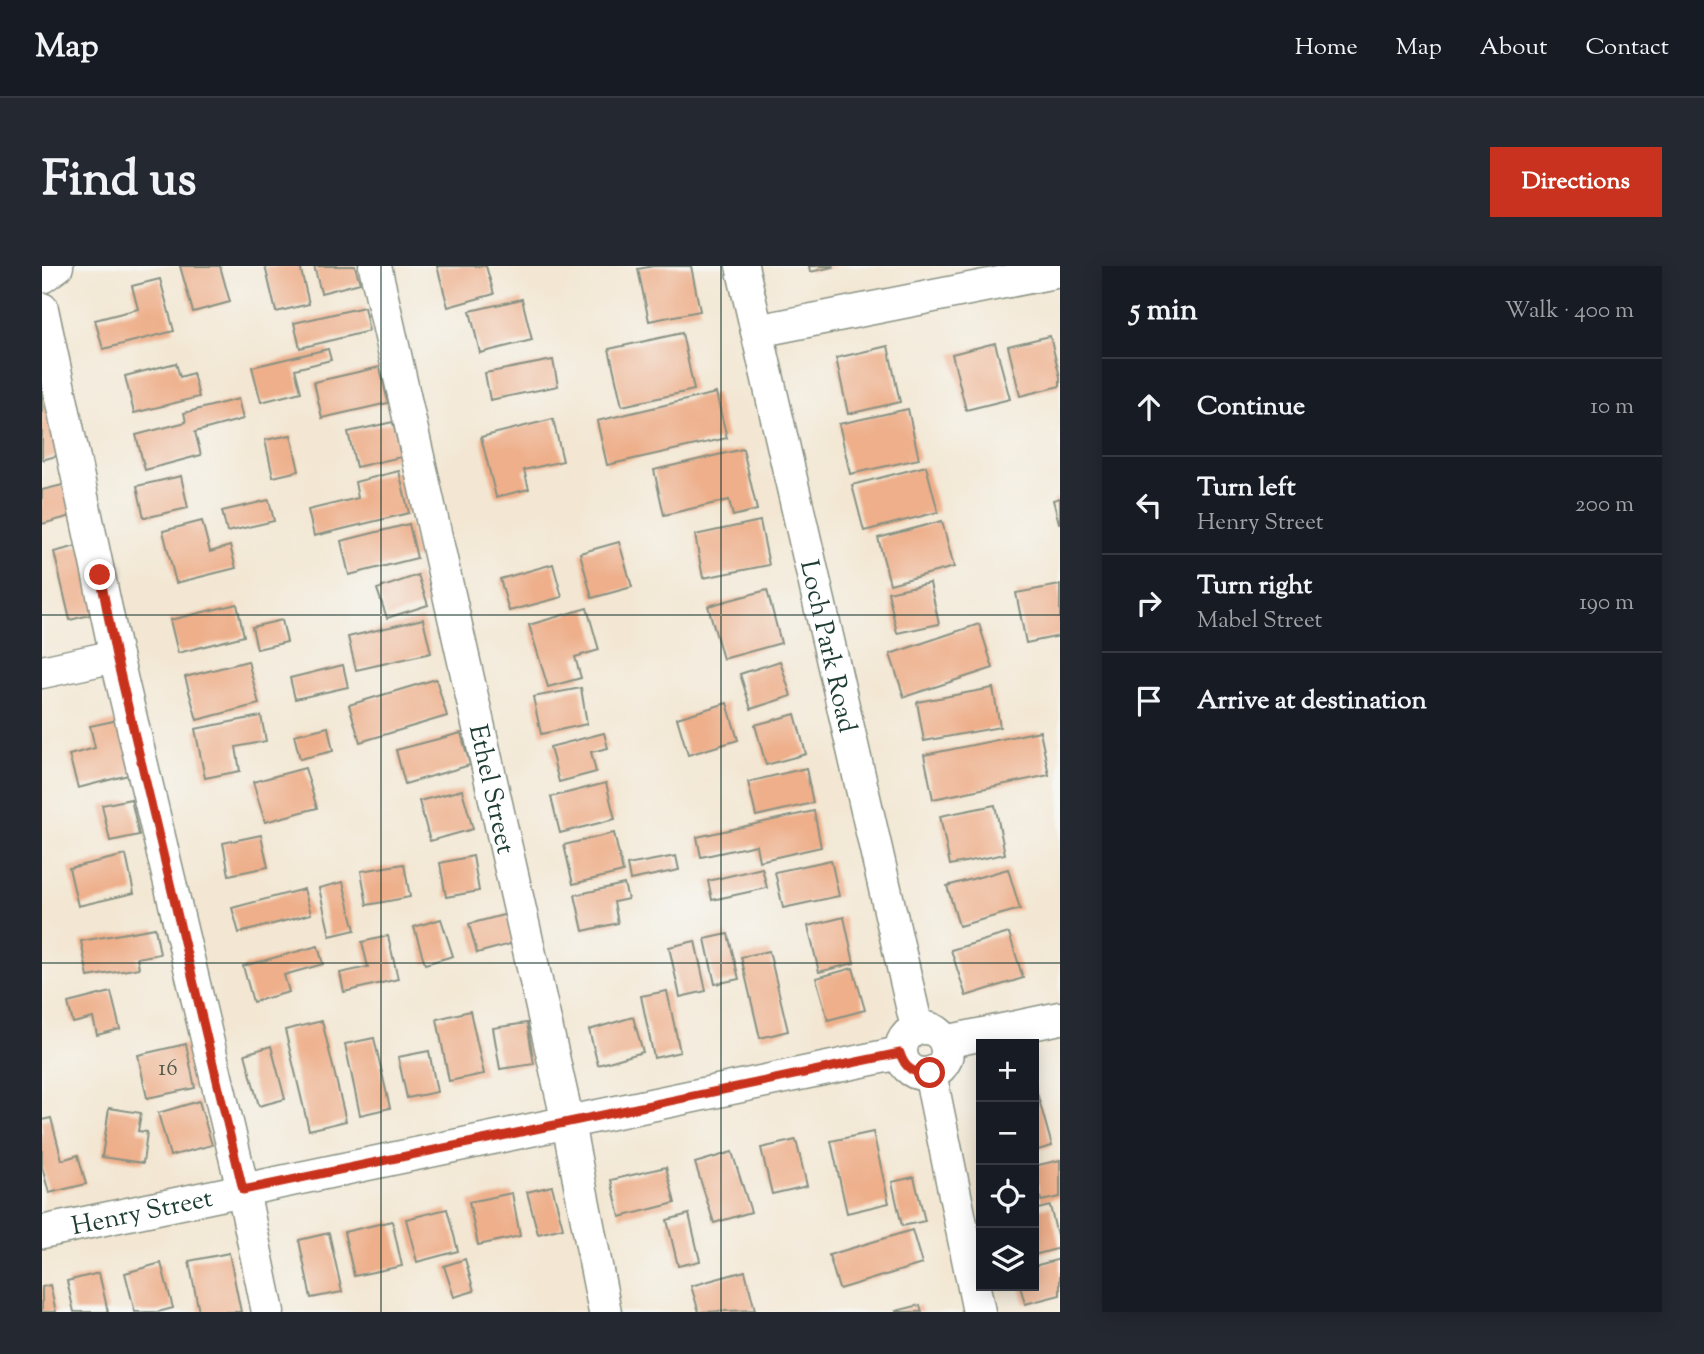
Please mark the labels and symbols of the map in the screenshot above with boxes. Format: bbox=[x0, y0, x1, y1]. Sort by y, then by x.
street label: Loch Park Road bbox=[789, 557, 865, 737]
route end bbox=[84, 559, 115, 590]
street label: Ethel Street bbox=[458, 721, 523, 858]
house number: 16 bbox=[158, 1053, 178, 1086]
route start bbox=[914, 1057, 945, 1088]
street label: Henry Street bbox=[68, 1181, 216, 1246]

